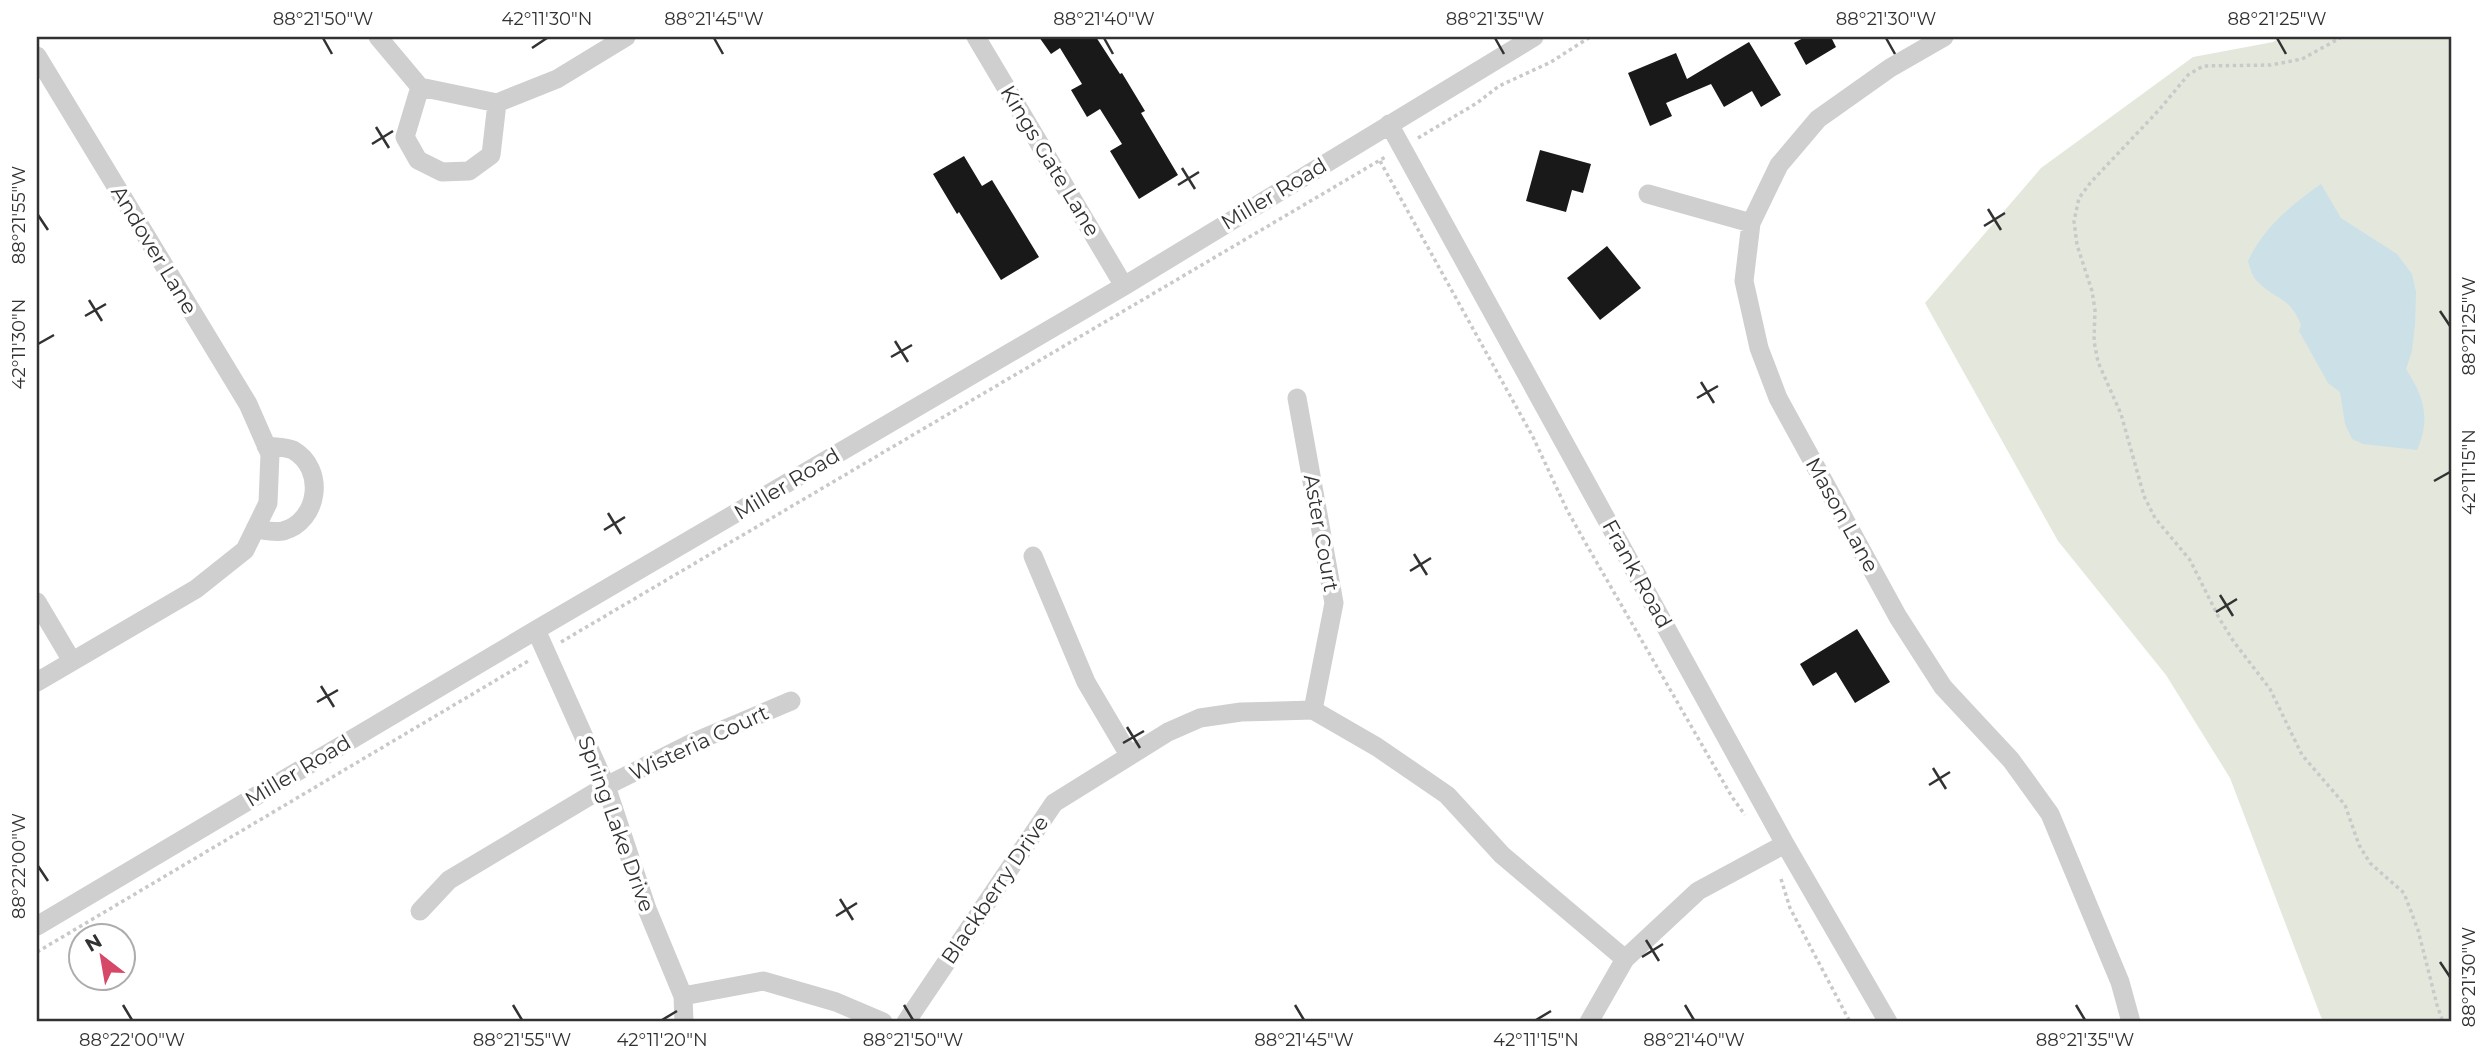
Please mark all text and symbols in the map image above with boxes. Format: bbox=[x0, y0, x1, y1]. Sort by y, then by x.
text: 88°21'50"W bbox=[273, 8, 373, 30]
text: 42°11'30"N bbox=[502, 8, 592, 30]
text: 88°21'45"W bbox=[664, 8, 764, 30]
text: 88°21'40"W bbox=[1053, 8, 1155, 30]
text: 88°21'35"W bbox=[1446, 8, 1544, 30]
text: 88°21'30"W bbox=[1836, 8, 1936, 30]
text: 88°21'25"W bbox=[2228, 8, 2326, 30]
street label: Kings Gate Lane bbox=[996, 81, 1105, 241]
street label: Miller Road bbox=[1217, 152, 1331, 235]
text: 88°21'55"W bbox=[8, 166, 30, 264]
street label: Andover Lane bbox=[106, 181, 203, 319]
text: 88°21'25"W bbox=[2458, 277, 2480, 375]
text: 42°11'30"N bbox=[8, 299, 30, 389]
text: 42°11'15"N bbox=[2458, 429, 2480, 515]
street label: Miller Road bbox=[730, 442, 844, 525]
street label: Mason Lane bbox=[1801, 453, 1884, 576]
street label: Aster Court bbox=[1299, 472, 1344, 594]
street label: Frank Road bbox=[1597, 515, 1678, 632]
street label: Wisteria Court bbox=[625, 699, 772, 786]
street label: Miller Road bbox=[241, 729, 355, 812]
street label: Spring Lake Drive bbox=[573, 733, 660, 915]
street label: Blackberry Drive bbox=[936, 811, 1053, 969]
text: 88°22'00"W bbox=[8, 813, 30, 919]
north arrow bbox=[66, 922, 136, 992]
text: 88°21'30"W bbox=[2458, 927, 2480, 1027]
text: N bbox=[81, 929, 106, 957]
text: 88°22'00"W bbox=[79, 1029, 185, 1051]
text: 88°21'55"W bbox=[473, 1029, 571, 1051]
text: 42°11'20"N bbox=[616, 1029, 708, 1051]
text: 88°21'50"W bbox=[863, 1029, 963, 1051]
text: 88°21'45"W bbox=[1254, 1029, 1354, 1051]
text: 42°11'15"N bbox=[1493, 1029, 1579, 1051]
text: 88°21'40"W bbox=[1643, 1029, 1745, 1051]
text: 88°21'35"W bbox=[2036, 1029, 2134, 1051]

